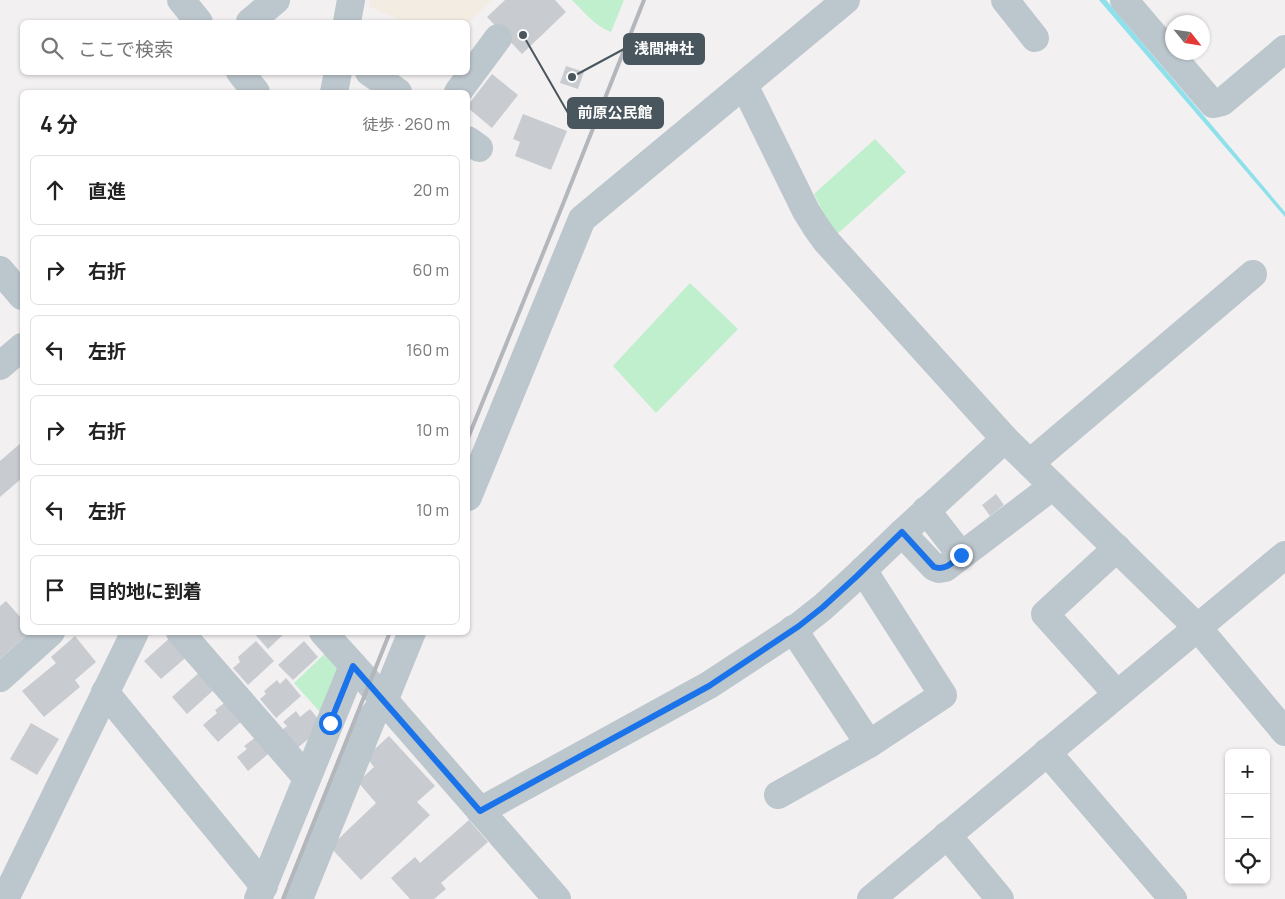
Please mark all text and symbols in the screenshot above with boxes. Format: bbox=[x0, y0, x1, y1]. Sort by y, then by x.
north arrow bbox=[1165, 15, 1210, 60]
search box bbox=[20, 20, 470, 75]
icon: search bbox=[38, 34, 66, 62]
callout: 浅間神社 bbox=[624, 34, 704, 64]
text: ここで検索 bbox=[78, 36, 173, 62]
text: 浅間神社 bbox=[634, 38, 694, 59]
callout: 前原公民館 bbox=[568, 98, 663, 128]
text: 前原公民館 bbox=[577, 102, 653, 123]
text: 4 分 bbox=[40, 110, 78, 138]
text: 徒歩 · 260 m bbox=[362, 113, 450, 135]
icon: ahead bbox=[41, 176, 69, 204]
text: 直進 bbox=[88, 178, 126, 204]
text: 20 m bbox=[413, 179, 449, 201]
icon: right bbox=[41, 256, 69, 284]
text: 右折 bbox=[88, 258, 126, 284]
text: 60 m bbox=[413, 259, 449, 281]
icon: left bbox=[41, 336, 69, 364]
text: 左折 bbox=[88, 338, 126, 364]
text: 160 m bbox=[406, 339, 449, 361]
icon: right bbox=[41, 416, 69, 444]
text: 右折 bbox=[88, 418, 126, 444]
text: 10 m bbox=[416, 419, 449, 441]
icon: left bbox=[41, 496, 69, 524]
text: 左折 bbox=[88, 498, 126, 524]
text: 10 m bbox=[416, 499, 449, 521]
route end bbox=[950, 544, 973, 567]
icon: arrive bbox=[41, 576, 69, 604]
text: 目的地に到着 bbox=[88, 578, 202, 604]
route start bbox=[319, 712, 342, 735]
map controls bbox=[1225, 749, 1270, 884]
button: + bbox=[1225, 749, 1270, 794]
button: − bbox=[1225, 794, 1270, 839]
button: locate bbox=[1225, 839, 1270, 884]

